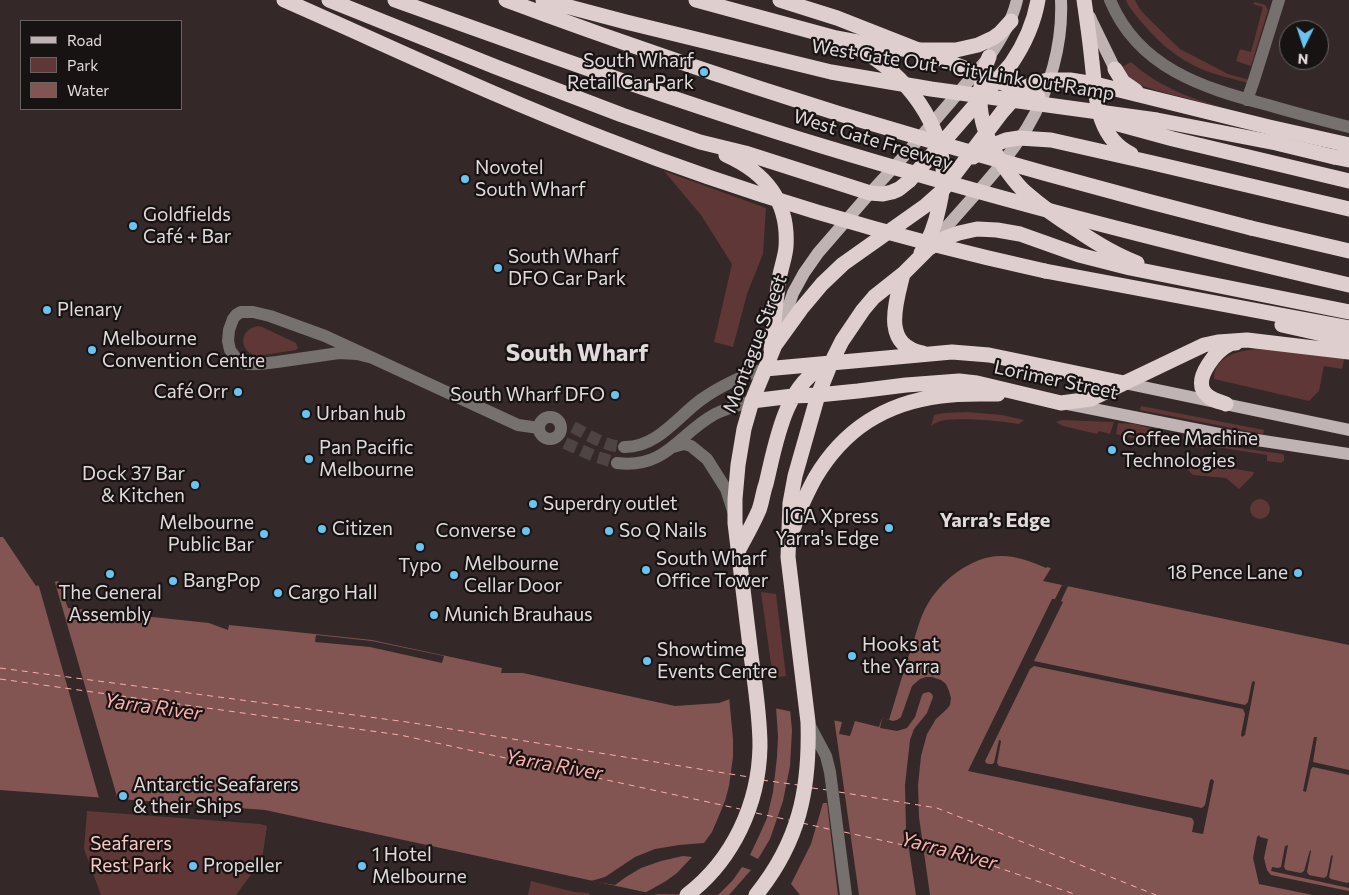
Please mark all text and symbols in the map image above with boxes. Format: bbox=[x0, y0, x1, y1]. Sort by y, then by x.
legend bbox=[20, 20, 182, 110]
north arrow bbox=[1279, 20, 1329, 70]
text: Road bbox=[67, 31, 102, 49]
street label: West Gate Out - CityLink Out Ramp bbox=[810, 35, 1116, 105]
place label: South Wharf Retail Car Park bbox=[567, 50, 694, 94]
text: N bbox=[1297, 51, 1309, 68]
text: Park bbox=[67, 56, 98, 74]
marker: South Wharf Retail Car Park bbox=[698, 66, 710, 78]
text: Water bbox=[67, 81, 109, 99]
street label: West Gate Freeway bbox=[791, 105, 955, 175]
place label: Novotel South Wharf bbox=[475, 157, 586, 201]
marker: Novotel South Wharf bbox=[459, 173, 471, 185]
place label: Goldfields Café + Bar bbox=[143, 204, 231, 248]
marker: Goldfields Café + Bar bbox=[127, 220, 139, 232]
place label: South Wharf DFO Car Park bbox=[508, 246, 626, 290]
marker: South Wharf DFO Car Park bbox=[492, 262, 504, 274]
street label: Montague Street bbox=[718, 272, 792, 416]
place label: Plenary bbox=[57, 299, 122, 321]
marker: Plenary bbox=[41, 304, 53, 316]
place label: Melbourne Convention Centre bbox=[102, 328, 265, 372]
district label: South Wharf bbox=[506, 339, 648, 367]
marker: Melbourne Convention Centre bbox=[86, 344, 98, 356]
street label: Lorimer Street bbox=[992, 356, 1120, 404]
place label: Café Orr bbox=[154, 381, 228, 403]
place label: South Wharf DFO bbox=[450, 384, 605, 406]
marker: Café Orr bbox=[232, 386, 244, 398]
marker: South Wharf DFO bbox=[609, 389, 621, 401]
place label: Urban hub bbox=[316, 403, 406, 425]
marker: Urban hub bbox=[300, 408, 312, 420]
place label: Coffee Machine Technologies bbox=[1122, 428, 1258, 472]
place label: Pan Pacific Melbourne bbox=[319, 437, 414, 481]
marker: Coffee Machine Technologies bbox=[1106, 444, 1118, 456]
marker: Pan Pacific Melbourne bbox=[303, 453, 315, 465]
place label: Dock 37 Bar & Kitchen bbox=[82, 463, 185, 507]
marker: Dock 37 Bar & Kitchen bbox=[189, 479, 201, 491]
place label: Superdry outlet bbox=[543, 493, 678, 515]
marker: Superdry outlet bbox=[527, 498, 539, 510]
place label: IGA Xpress Yarra's Edge bbox=[775, 506, 879, 550]
district label: Yarra’s Edge bbox=[940, 508, 1050, 532]
place label: Melbourne Public Bar bbox=[159, 512, 254, 556]
place label: Citizen bbox=[332, 518, 393, 540]
place label: Converse bbox=[436, 520, 516, 542]
place label: So Q Nails bbox=[619, 520, 707, 542]
marker: IGA Xpress Yarra's Edge bbox=[883, 522, 895, 534]
marker: Citizen bbox=[316, 523, 328, 535]
marker: Converse bbox=[520, 525, 532, 537]
marker: So Q Nails bbox=[603, 525, 615, 537]
marker: Melbourne Public Bar bbox=[258, 528, 270, 540]
marker: Typo bbox=[414, 541, 426, 553]
place label: South Wharf Office Tower bbox=[656, 548, 768, 592]
place label: Melbourne Cellar Door bbox=[464, 553, 562, 597]
place label: Typo bbox=[398, 555, 442, 577]
place label: 18 Pence Lane bbox=[1167, 562, 1288, 584]
marker: South Wharf Office Tower bbox=[640, 564, 652, 576]
marker: 18 Pence Lane bbox=[1292, 567, 1304, 579]
marker: The General Assembly bbox=[104, 568, 116, 580]
marker: Melbourne Cellar Door bbox=[448, 569, 460, 581]
place label: BangPop bbox=[183, 570, 261, 592]
marker: BangPop bbox=[167, 575, 179, 587]
place label: The General Assembly bbox=[58, 582, 162, 626]
place label: Cargo Hall bbox=[288, 582, 377, 604]
marker: Cargo Hall bbox=[272, 587, 284, 599]
place label: Munich Brauhaus bbox=[444, 604, 593, 626]
marker: Munich Brauhaus bbox=[428, 609, 440, 621]
place label: Hooks at the Yarra bbox=[862, 634, 940, 678]
place label: Showtime Events Centre bbox=[657, 639, 777, 683]
marker: Hooks at the Yarra bbox=[846, 650, 858, 662]
marker: Showtime Events Centre bbox=[641, 655, 653, 667]
water label: Yarra River bbox=[102, 688, 204, 726]
water label: Yarra River bbox=[503, 745, 605, 785]
place label: Antarctic Seafarers & their Ships bbox=[133, 774, 299, 818]
marker: Antarctic Seafarers & their Ships bbox=[117, 790, 129, 802]
water label: Yarra River bbox=[898, 827, 1000, 875]
park label: Seafarers Rest Park bbox=[90, 833, 172, 877]
place label: 1 Hotel Melbourne bbox=[372, 844, 467, 888]
place label: Propeller bbox=[203, 855, 282, 877]
marker: Propeller bbox=[187, 860, 199, 872]
marker: 1 Hotel Melbourne bbox=[356, 860, 368, 872]

